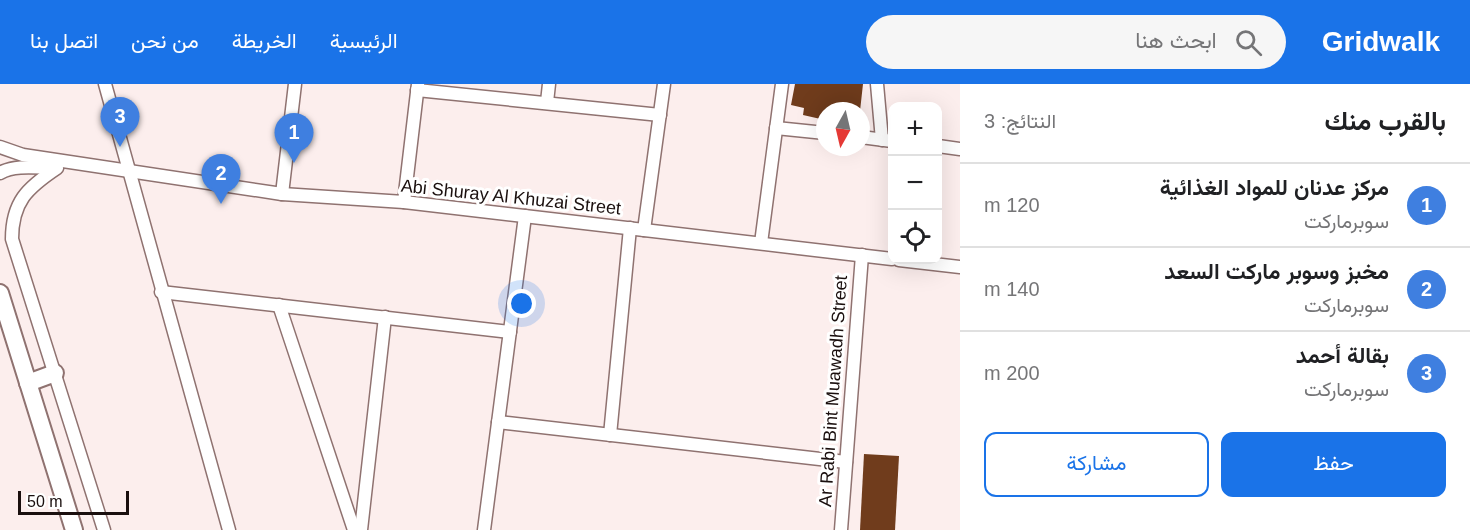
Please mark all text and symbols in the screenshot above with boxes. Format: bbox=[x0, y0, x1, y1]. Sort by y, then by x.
search box bbox=[866, 15, 1286, 69]
icon: search bbox=[1232, 26, 1265, 59]
text: Gridwalk bbox=[1322, 26, 1440, 57]
text: ابحث هنا bbox=[1135, 28, 1217, 53]
text: اتصل بنا bbox=[30, 29, 98, 52]
text: من نحن bbox=[131, 29, 199, 52]
text: الخريطة bbox=[232, 29, 297, 52]
text: الرئيسية bbox=[330, 29, 398, 52]
pin: 3 bbox=[100, 98, 140, 147]
north arrow bbox=[816, 102, 870, 156]
map controls bbox=[888, 102, 942, 264]
button: + bbox=[888, 102, 942, 156]
text: بالقرب منك bbox=[1325, 106, 1446, 136]
text: النتائج: 3 bbox=[984, 110, 1056, 132]
pin: 1 bbox=[274, 113, 314, 163]
pin: 2 bbox=[202, 154, 240, 204]
button: − bbox=[888, 156, 942, 210]
street label: Abi Shuray Al Khuzai Street bbox=[400, 175, 622, 219]
text: مركز عدنان للمواد الغذائية bbox=[1160, 175, 1389, 200]
text: 120 m bbox=[984, 194, 1040, 216]
text: 1 bbox=[1421, 194, 1432, 216]
button: locate bbox=[888, 210, 942, 264]
text: سوبرماركت bbox=[1304, 210, 1389, 232]
text: مخبز وسوبر ماركت السعد bbox=[1164, 259, 1389, 284]
street label: Ar Rabi Bint Muawadh Street bbox=[815, 275, 851, 507]
text: 140 m bbox=[984, 278, 1040, 300]
text: 2 bbox=[1421, 278, 1432, 300]
your location bbox=[507, 289, 536, 318]
text: سوبرماركت bbox=[1304, 294, 1389, 316]
text: بقالة أحمد bbox=[1296, 343, 1389, 368]
text: 200 m bbox=[984, 362, 1040, 384]
text: 3 bbox=[1421, 362, 1432, 384]
text: سوبرماركت bbox=[1304, 378, 1389, 400]
button: مشاركة bbox=[984, 432, 1209, 497]
button: حفظ bbox=[1221, 432, 1446, 497]
scale bar bbox=[18, 488, 129, 516]
text: 50 m bbox=[27, 493, 63, 510]

